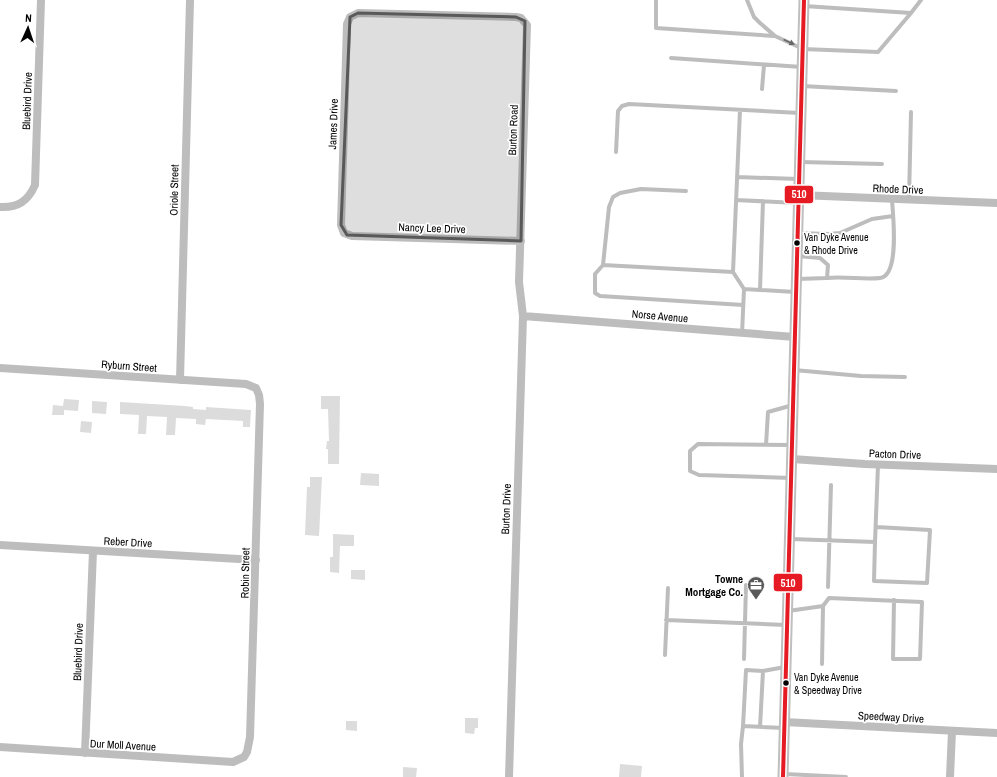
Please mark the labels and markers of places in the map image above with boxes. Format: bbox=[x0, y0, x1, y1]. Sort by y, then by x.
place label: Van Dyke Avenue & Rhode Drive bbox=[804, 231, 869, 257]
marker: Van Dyke Avenue & Rhode Drive bbox=[792, 238, 802, 248]
place label: Towne Mortgage Co. bbox=[685, 572, 743, 599]
office icon: Towne Mortgage Co. bbox=[746, 575, 766, 600]
place label: Van Dyke Avenue & Speedway Drive bbox=[794, 671, 862, 697]
marker: Van Dyke Avenue & Speedway Drive bbox=[781, 678, 791, 688]

